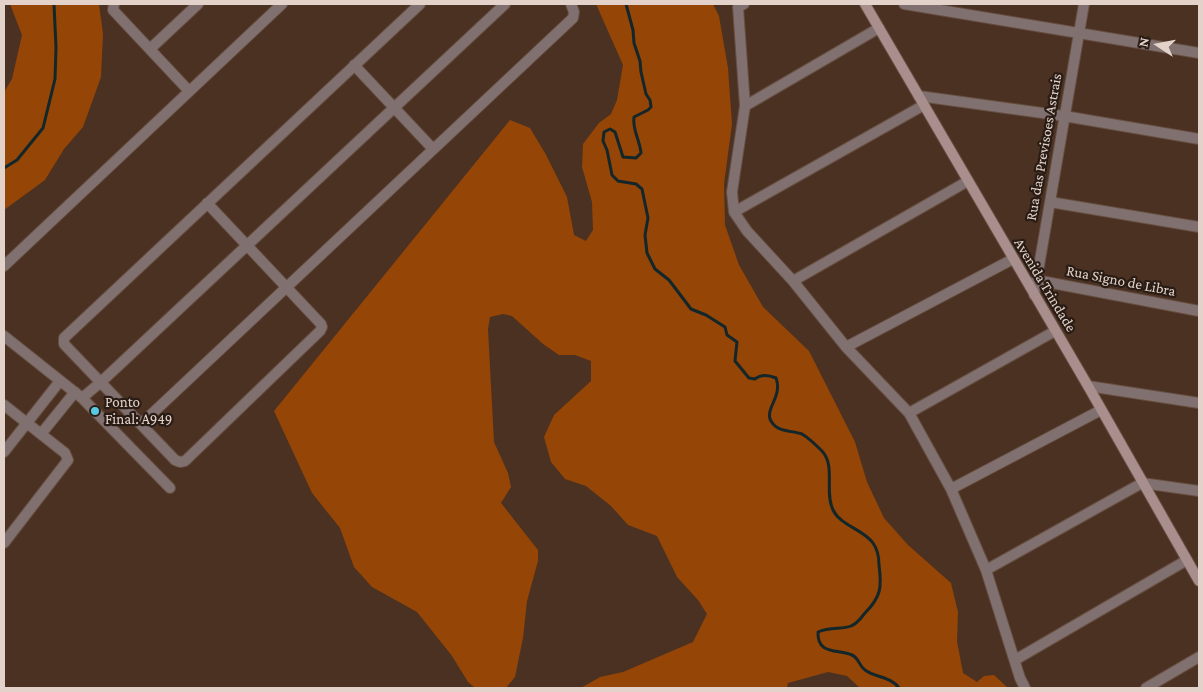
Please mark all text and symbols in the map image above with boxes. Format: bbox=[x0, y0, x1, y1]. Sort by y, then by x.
north arrow bbox=[1133, 20, 1183, 70]
text: N bbox=[1135, 36, 1152, 48]
street label: Rua das Previsoes Astrais bbox=[1022, 72, 1066, 222]
street label: Avenida Trindade bbox=[1010, 235, 1080, 335]
street label: Rua Signo de Libra bbox=[1065, 262, 1177, 300]
place label: Ponto Final: A949 bbox=[105, 393, 172, 428]
marker: Ponto Final: A949 bbox=[89, 405, 101, 417]

